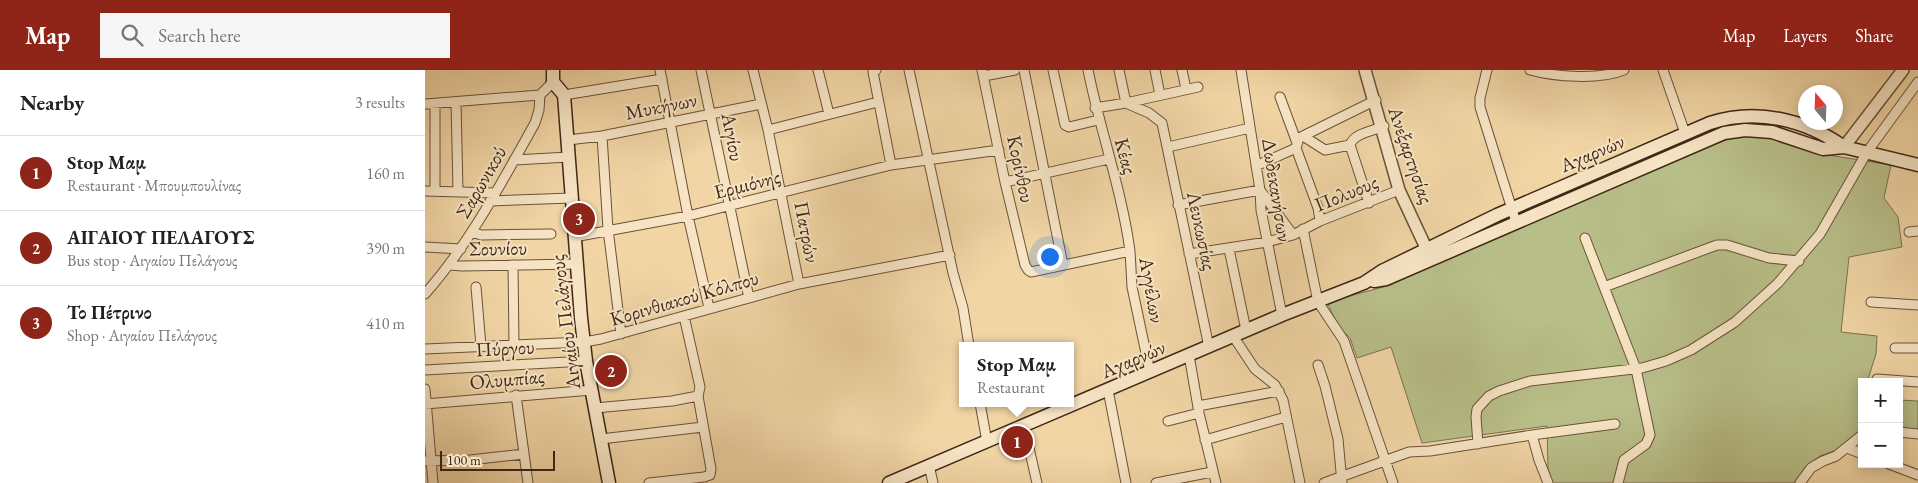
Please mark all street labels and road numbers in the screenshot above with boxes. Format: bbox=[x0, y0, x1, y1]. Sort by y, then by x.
street label: Μυκήνων bbox=[623, 86, 699, 126]
street label: Ανεξαρτησίας bbox=[1382, 102, 1440, 207]
street label: Αιγίου bbox=[715, 110, 750, 163]
street label: Αχαρνών bbox=[1555, 128, 1628, 179]
street label: Κορίνθου bbox=[1001, 133, 1041, 205]
street label: Κέας bbox=[1109, 135, 1143, 177]
street label: Δωδεκανήσων bbox=[1256, 136, 1298, 244]
street label: Σαρωνικού bbox=[450, 141, 512, 223]
street label: Ερμιόνης bbox=[711, 163, 783, 205]
street label: Πολυους bbox=[1310, 169, 1382, 217]
street label: Λευκωσίας bbox=[1181, 188, 1223, 273]
street label: Πατρών bbox=[788, 199, 826, 265]
street label: Σουνίου bbox=[469, 234, 527, 262]
street label: Αιγαίου Πελάγους bbox=[544, 253, 586, 392]
street label: Αγγέλων bbox=[1133, 254, 1171, 325]
street label: Κορινθιακού Κόλπου bbox=[607, 264, 761, 332]
street label: Πύργου bbox=[475, 333, 535, 363]
street label: Αχαρνών bbox=[1096, 334, 1169, 385]
street label: Ολυμπίας bbox=[468, 363, 546, 395]

